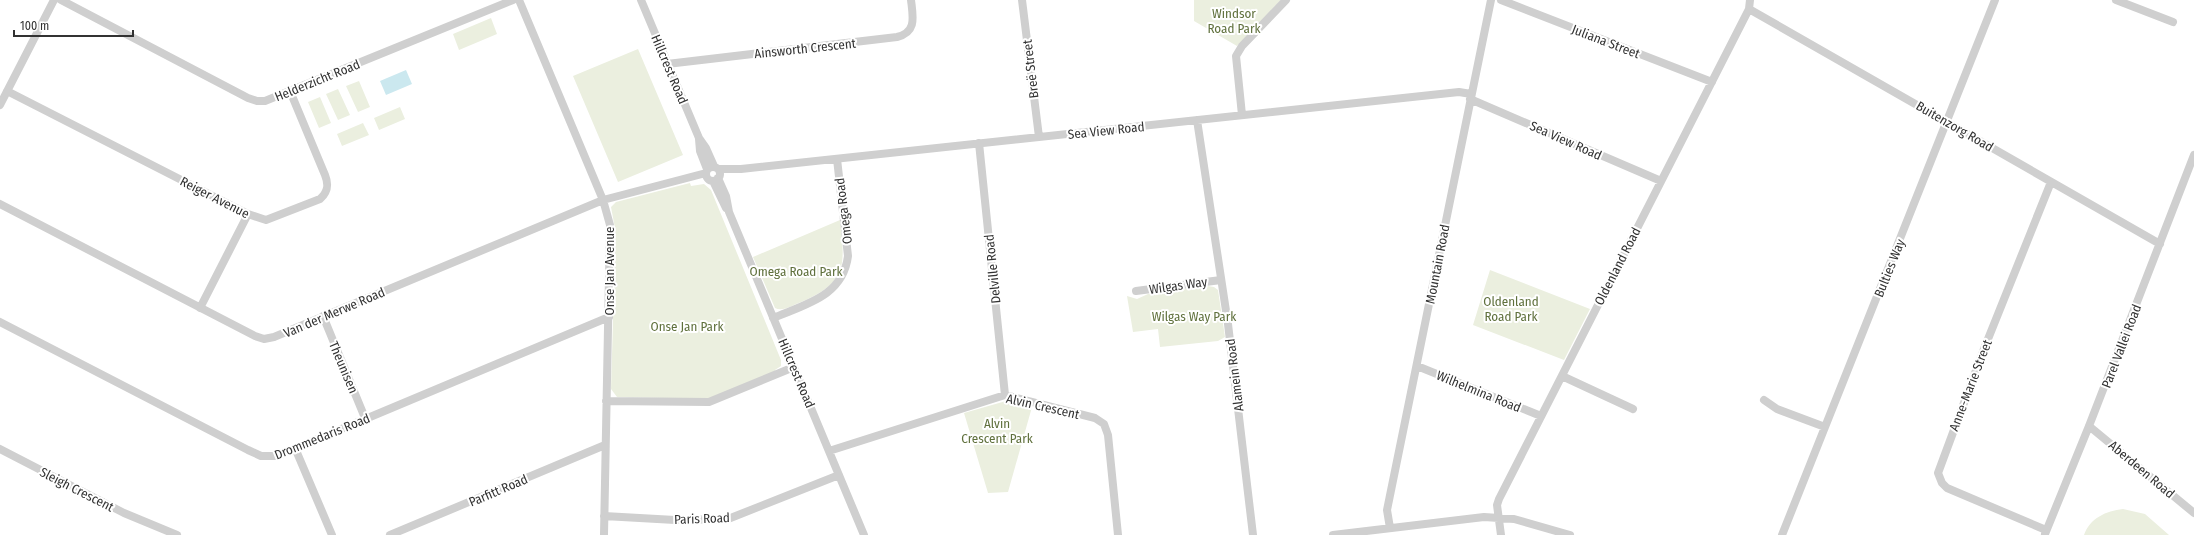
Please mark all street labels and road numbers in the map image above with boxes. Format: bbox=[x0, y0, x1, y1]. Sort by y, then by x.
street label: Juliana Street bbox=[1570, 22, 1643, 62]
street label: Hillcrest Road bbox=[648, 32, 691, 106]
street label: Ainsworth Crescent bbox=[754, 36, 857, 61]
street label: Breë Street bbox=[1019, 38, 1042, 99]
street label: Helderzicht Road bbox=[272, 57, 362, 104]
street label: Buitenzorg Road bbox=[1913, 98, 1996, 155]
street label: Sea View Road bbox=[1528, 118, 1604, 163]
street label: Sea View Road bbox=[1067, 119, 1145, 142]
street label: Reiger Avenue bbox=[178, 174, 252, 221]
street label: Omega Road bbox=[832, 177, 855, 245]
street label: Mountain Road bbox=[1422, 223, 1453, 305]
street label: Oldenland Road bbox=[1591, 225, 1644, 308]
street label: Onse Jan Avenue bbox=[602, 227, 617, 315]
street label: Delville Road bbox=[981, 234, 1004, 304]
street label: Bulties Way bbox=[1871, 237, 1908, 299]
street label: Wilgas Way bbox=[1148, 274, 1208, 297]
street label: Van der Merwe Road bbox=[281, 284, 387, 341]
street label: Parel Vallei Road bbox=[2099, 302, 2144, 390]
street label: Hillcrest Road bbox=[775, 336, 818, 410]
street label: Anne-Marie Street bbox=[1946, 337, 1995, 433]
street label: Alamein Road bbox=[1223, 338, 1246, 412]
street label: Theunisen bbox=[326, 339, 361, 395]
street label: Wilhelmina Road bbox=[1434, 368, 1523, 415]
street label: Alvin Crescent bbox=[1005, 391, 1082, 422]
street label: Drommedaris Road bbox=[272, 410, 372, 462]
street label: Aberdeen Road bbox=[2106, 438, 2178, 501]
street label: Sleigh Crescent bbox=[37, 464, 117, 515]
street label: Parfitt Road bbox=[467, 471, 530, 510]
street label: Paris Road bbox=[674, 510, 730, 527]

